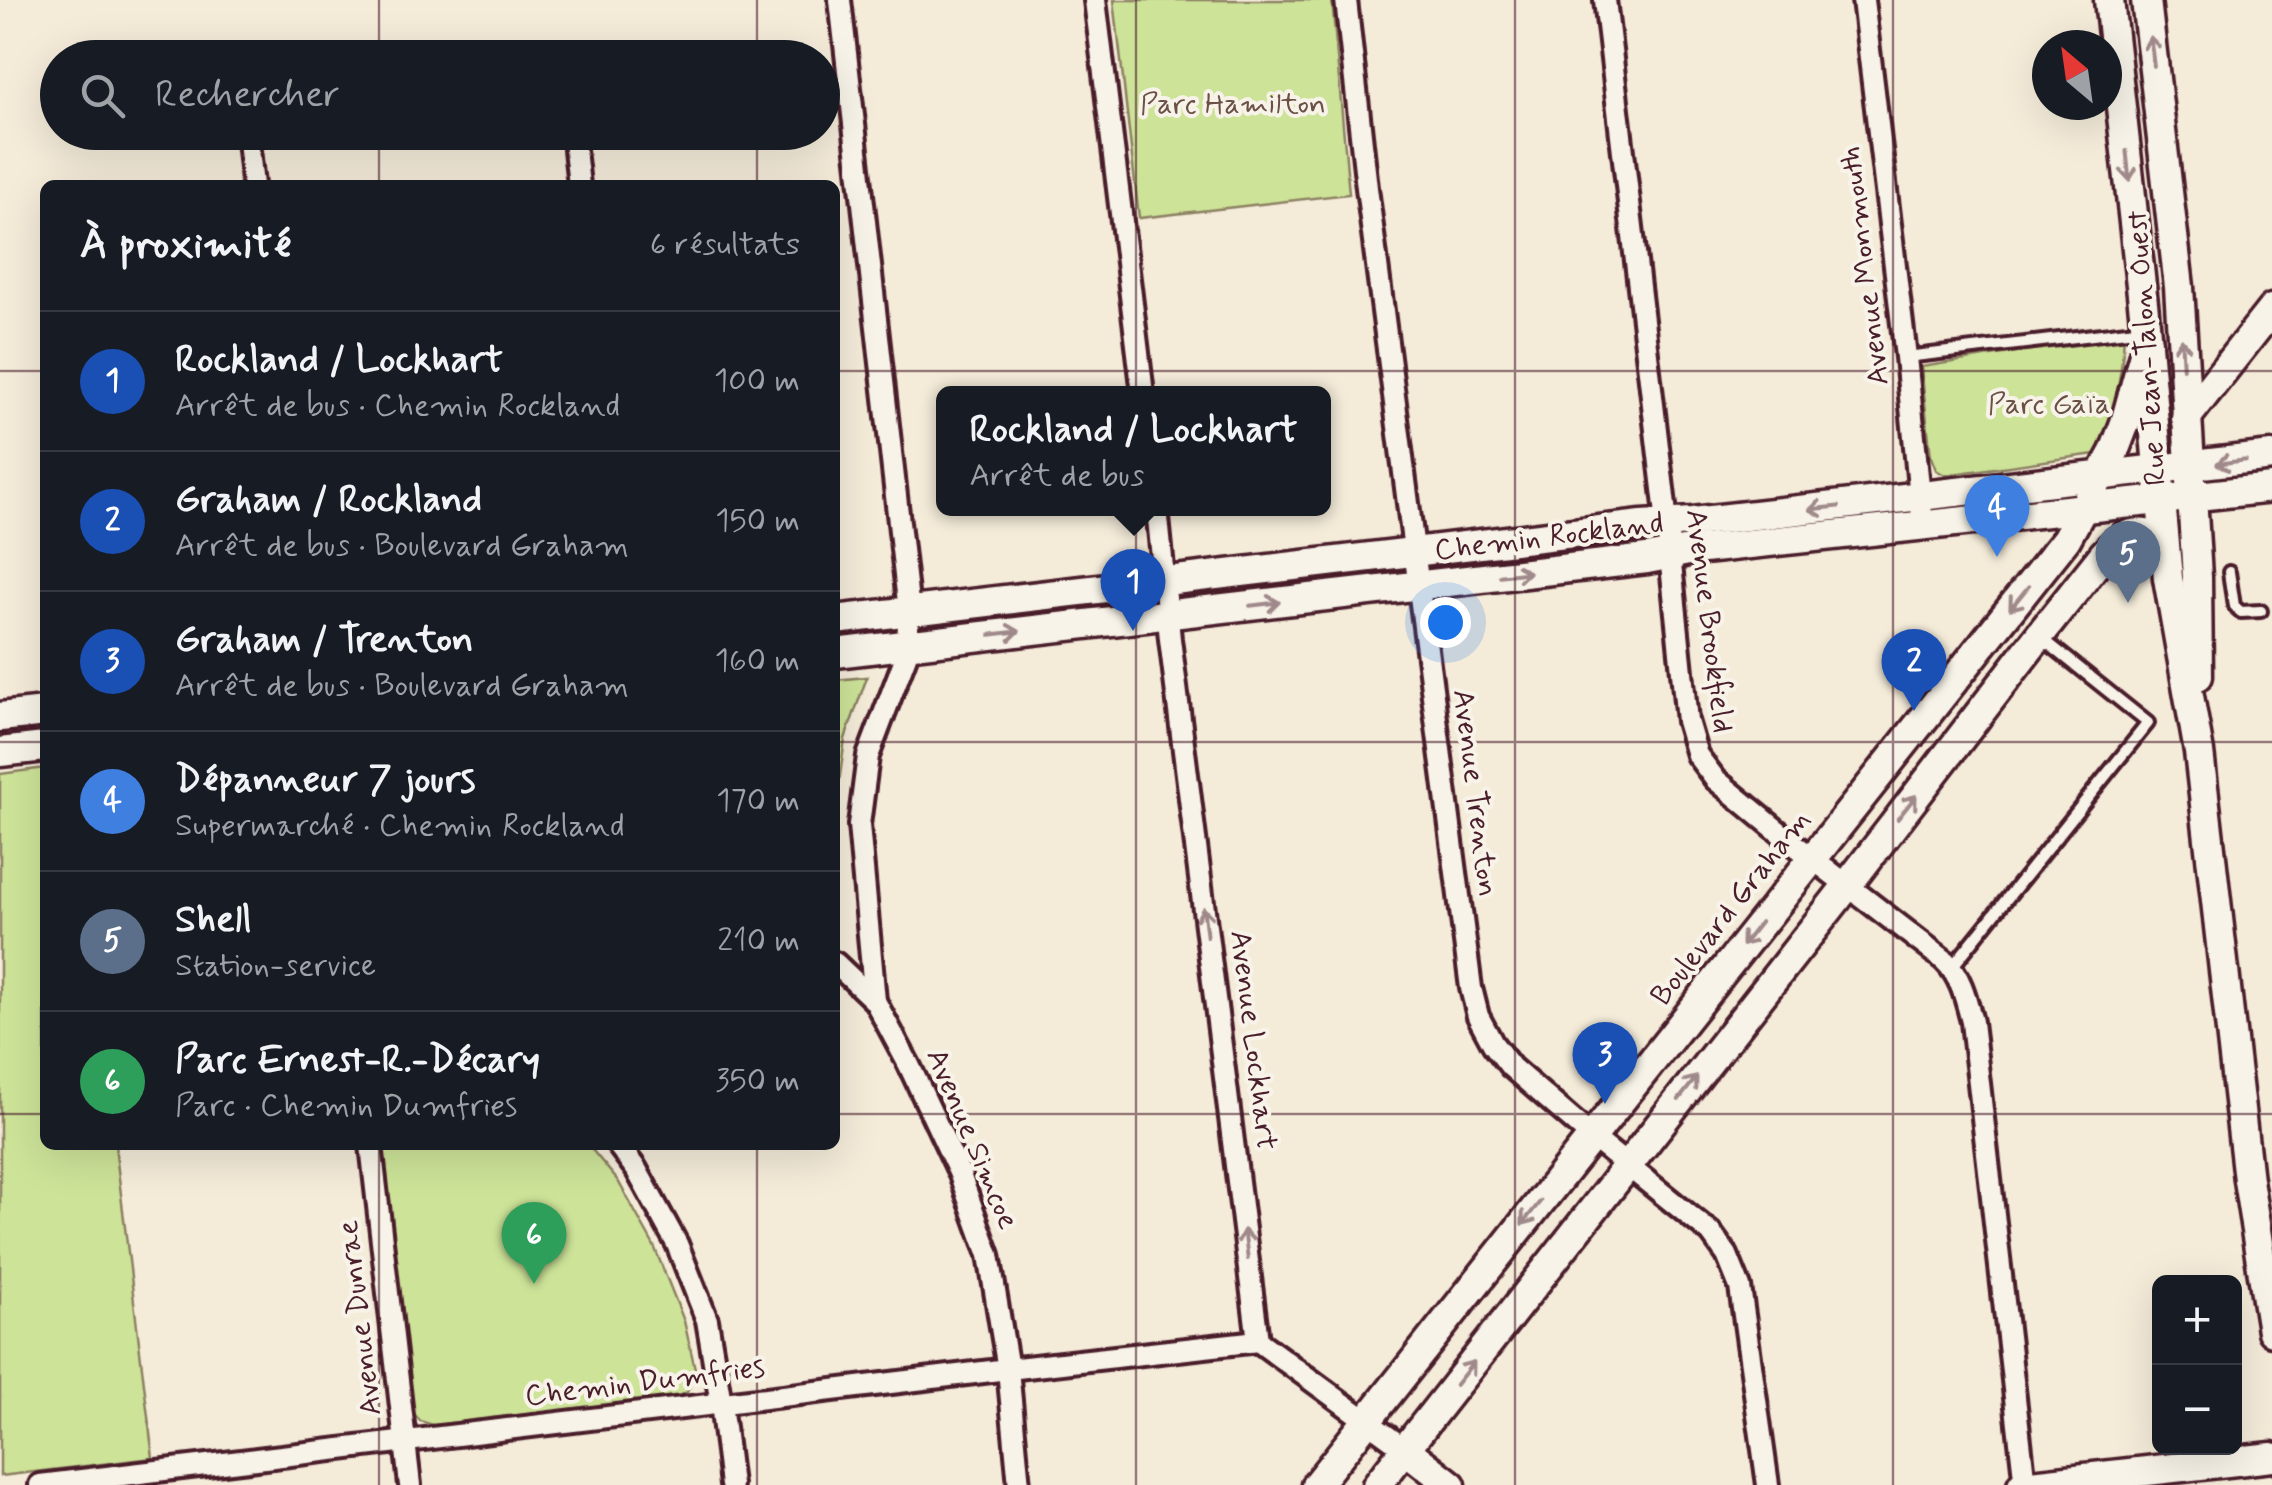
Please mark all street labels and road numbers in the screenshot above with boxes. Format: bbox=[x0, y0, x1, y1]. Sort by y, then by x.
street label: Avenue Monmouth bbox=[1831, 144, 1899, 388]
street label: Rue Jean-Talon Ouest bbox=[2118, 209, 2176, 487]
street label: Chemin Rockland bbox=[1432, 504, 1666, 570]
street label: Avenue Brookfield bbox=[1676, 507, 1742, 735]
street label: Avenue Trenton bbox=[1443, 687, 1507, 899]
street label: Boulevard Graham bbox=[1642, 802, 1820, 1014]
street label: Avenue Lockhart bbox=[1220, 928, 1286, 1152]
street label: Avenue Simcoe bbox=[916, 1043, 1028, 1235]
street label: Avenue Dunrae bbox=[329, 1218, 391, 1418]
street label: Chemin Dumfries bbox=[523, 1348, 767, 1416]

